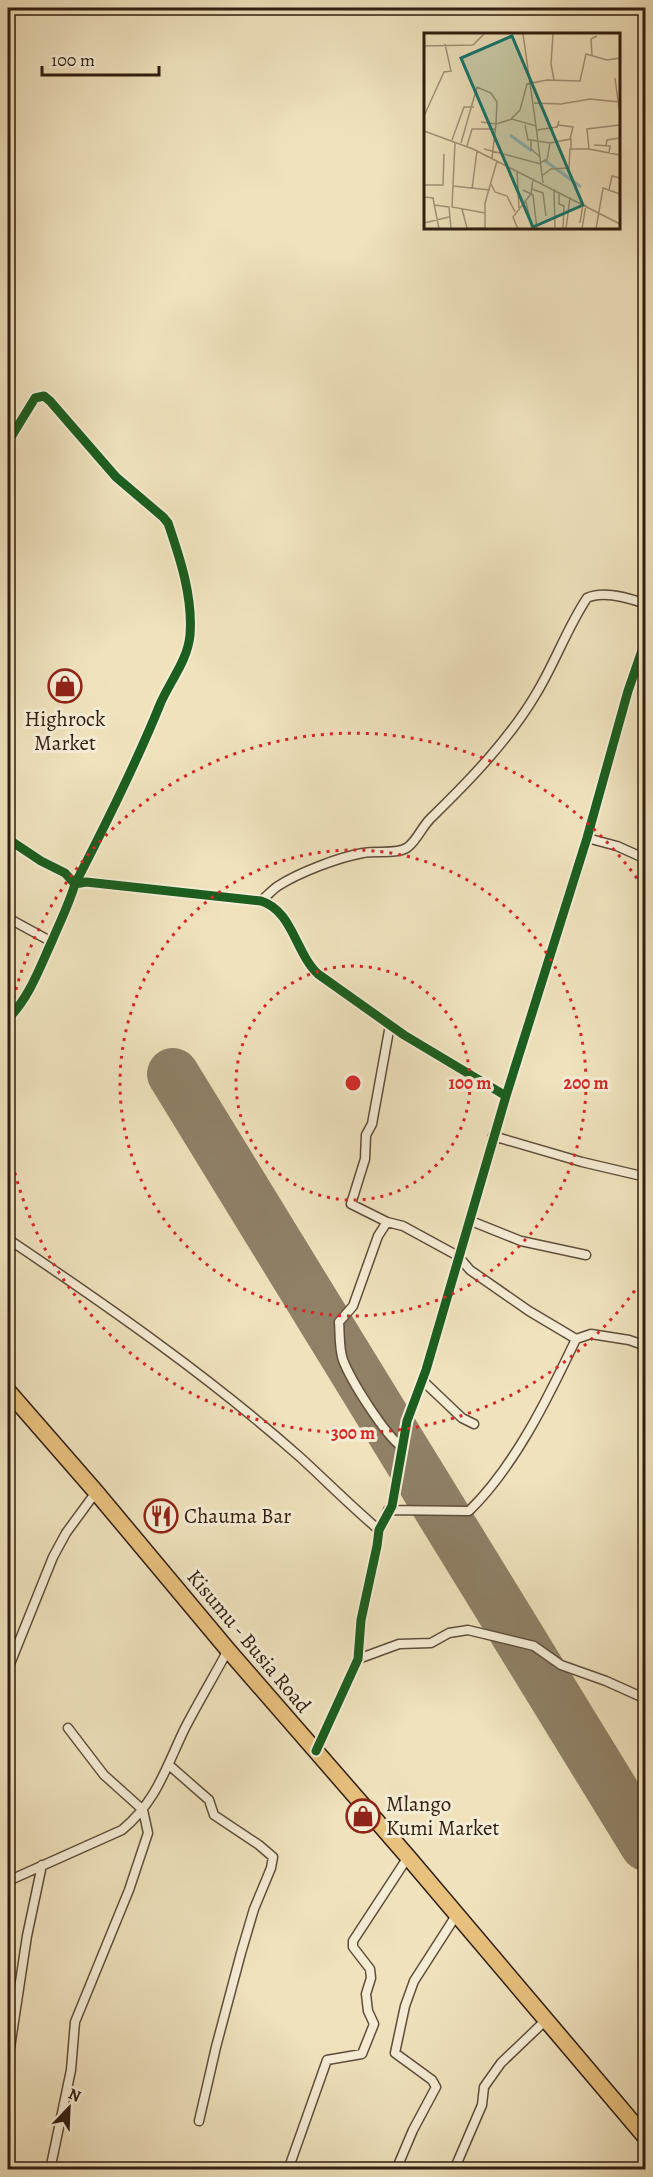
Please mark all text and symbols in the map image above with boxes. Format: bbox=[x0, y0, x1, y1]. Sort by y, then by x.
inset map bbox=[424, 33, 620, 230]
scale bar bbox=[42, 39, 159, 77]
text: 100 m bbox=[51, 48, 95, 72]
shop icon: Highrock Market bbox=[47, 668, 83, 704]
place label: Highrock Market bbox=[25, 705, 106, 757]
text: 100 m bbox=[449, 1071, 491, 1095]
text: 200 m bbox=[563, 1071, 609, 1095]
centre of rings bbox=[343, 1073, 363, 1093]
text: 300 m bbox=[331, 1421, 375, 1445]
restaurant icon: Chauma Bar bbox=[143, 1498, 179, 1534]
place label: Chauma Bar bbox=[184, 1502, 291, 1530]
street label: Kisumu - Busia Road bbox=[181, 1563, 318, 1719]
place label: Mlango Kumi Market bbox=[386, 1790, 500, 1842]
shop icon: Mlango Kumi Market bbox=[345, 1798, 381, 1834]
north arrow bbox=[39, 2078, 99, 2138]
text: N bbox=[65, 2083, 84, 2108]

